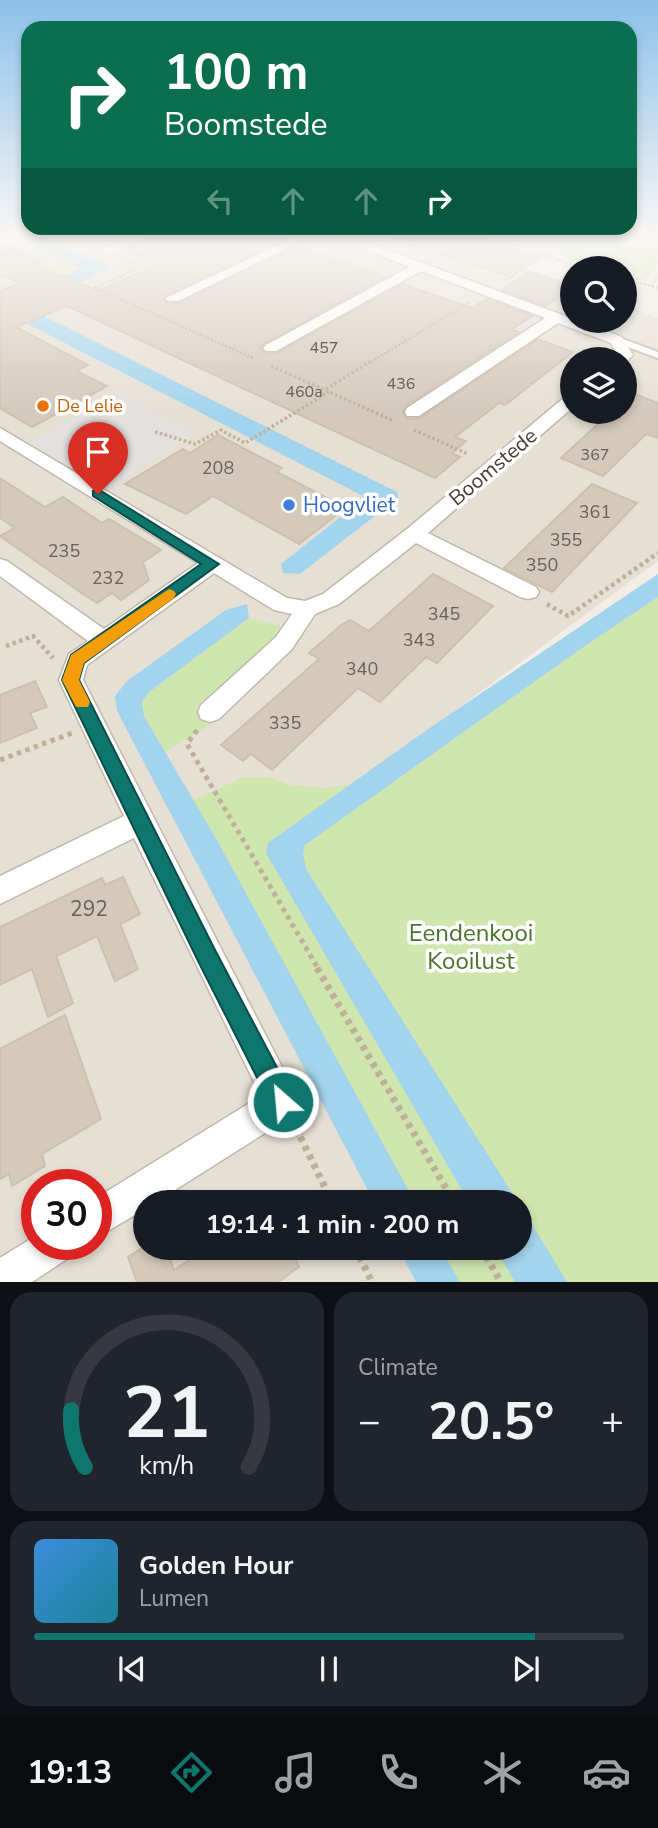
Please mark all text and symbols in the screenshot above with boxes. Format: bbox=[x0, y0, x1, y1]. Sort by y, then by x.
text: 100 m bbox=[164, 39, 308, 106]
icon: right bbox=[49, 49, 140, 140]
text: Boomstede bbox=[164, 103, 328, 146]
icon: left bbox=[201, 182, 239, 220]
icon: ahead bbox=[274, 182, 312, 220]
icon: ahead bbox=[347, 182, 385, 220]
icon: right bbox=[420, 182, 458, 220]
map controls bbox=[560, 256, 637, 424]
button: search bbox=[560, 256, 637, 333]
house number: 457 bbox=[310, 337, 338, 359]
button: layers bbox=[560, 347, 637, 424]
house number: 436 bbox=[387, 373, 415, 395]
house number: 460a bbox=[285, 381, 323, 403]
place label: De Lelie bbox=[57, 394, 123, 418]
marker: De Lelie bbox=[35, 398, 51, 414]
pin bbox=[68, 422, 128, 494]
street label: Boomstede bbox=[443, 422, 543, 512]
icon: arrive bbox=[79, 433, 117, 471]
house number: 367 bbox=[581, 444, 609, 466]
house number: 208 bbox=[202, 456, 234, 480]
place label: Hoogvliet bbox=[303, 491, 396, 519]
marker: Hoogvliet bbox=[281, 497, 297, 513]
house number: 361 bbox=[579, 500, 611, 524]
house number: 355 bbox=[550, 528, 582, 552]
house number: 235 bbox=[48, 539, 80, 563]
house number: 350 bbox=[526, 553, 558, 577]
house number: 232 bbox=[92, 566, 124, 590]
house number: 345 bbox=[428, 602, 460, 626]
house number: 343 bbox=[403, 628, 435, 652]
house number: 340 bbox=[346, 657, 378, 681]
house number: 335 bbox=[269, 711, 301, 735]
house number: 292 bbox=[70, 895, 108, 923]
park label: Eendenkooi Kooilust bbox=[409, 917, 533, 977]
position arrow bbox=[246, 1065, 320, 1139]
speed limit sign: 30 bbox=[21, 1169, 112, 1260]
text: 19:14 · 1 min · 200 m bbox=[206, 1207, 459, 1242]
text: Climate bbox=[358, 1352, 438, 1383]
text: 21 bbox=[123, 1364, 211, 1464]
text: 20.5° bbox=[428, 1386, 554, 1457]
text: − bbox=[358, 1396, 381, 1447]
text: + bbox=[601, 1396, 624, 1447]
text: km/h bbox=[139, 1449, 195, 1483]
text: Golden Hour bbox=[139, 1548, 294, 1583]
text: Lumen bbox=[139, 1583, 209, 1614]
icon: previous bbox=[113, 1650, 151, 1688]
icon: pause bbox=[310, 1650, 348, 1688]
icon: next bbox=[507, 1650, 545, 1688]
icon: directions bbox=[167, 1748, 216, 1797]
icon: music bbox=[271, 1748, 320, 1797]
icon: phone bbox=[374, 1748, 423, 1797]
icon: climate bbox=[478, 1748, 527, 1797]
icon: car bbox=[582, 1748, 631, 1797]
text: 19:13 bbox=[27, 1751, 112, 1794]

